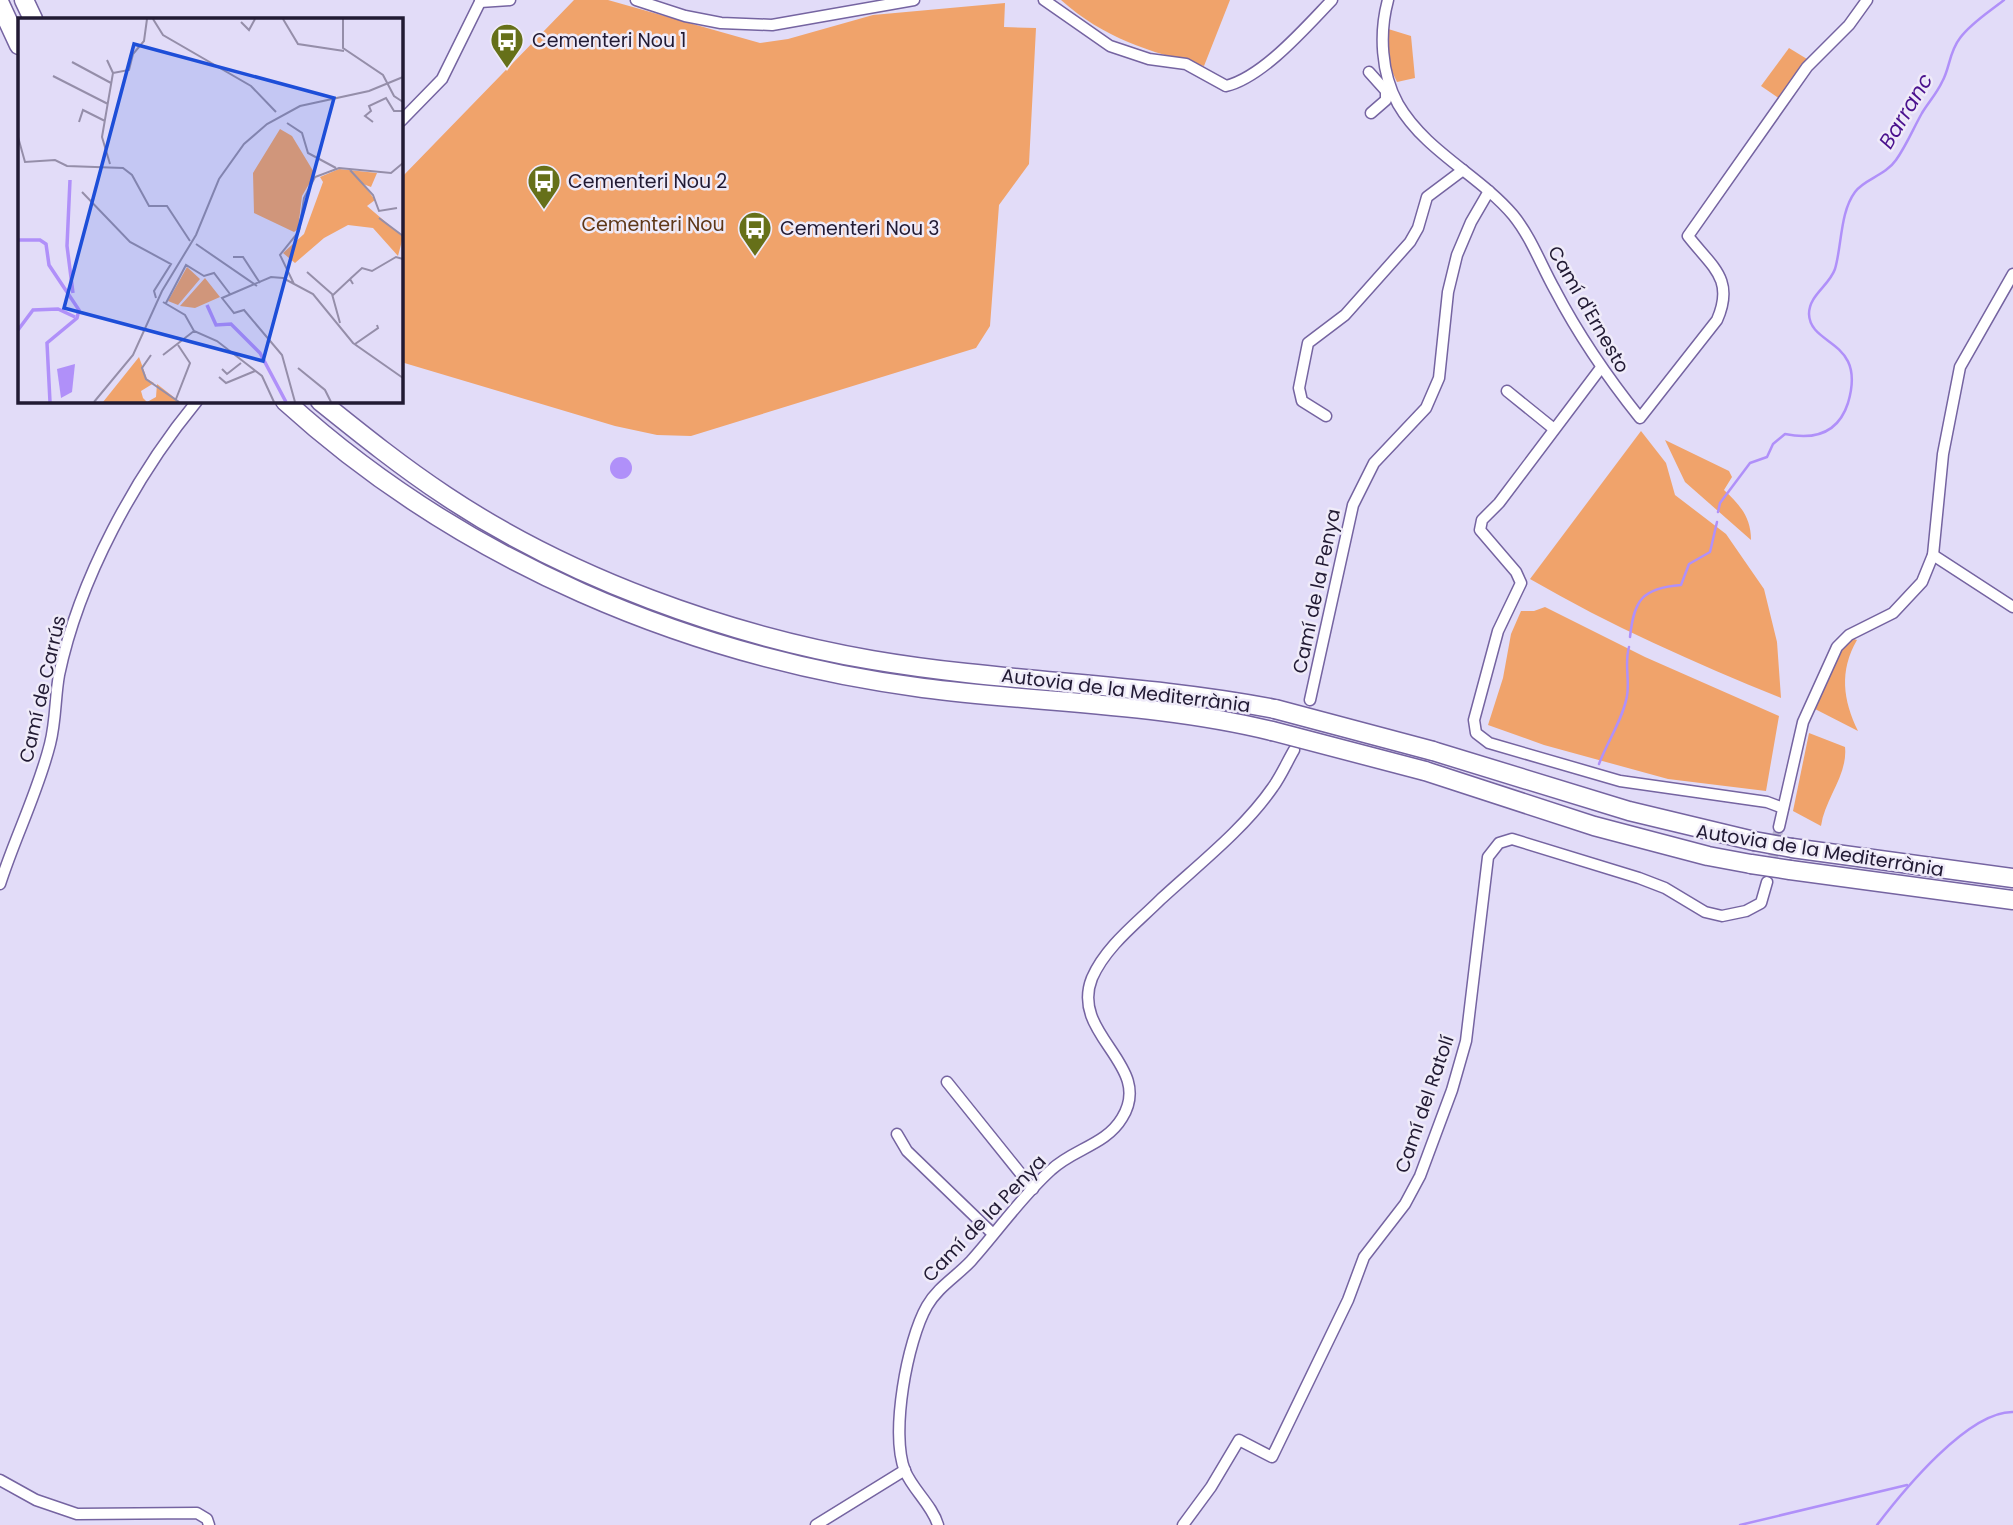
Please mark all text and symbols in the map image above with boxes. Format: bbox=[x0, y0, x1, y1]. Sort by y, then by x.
inset map bbox=[18, 18, 402, 402]
bus stop icon: Cementeri Nou 1 bbox=[488, 21, 526, 70]
place label: Cementeri Nou 1 bbox=[532, 27, 686, 54]
water label: Barranc bbox=[1872, 67, 1940, 154]
bus stop icon: Cementeri Nou 2 bbox=[525, 162, 563, 211]
place label: Cementeri Nou 2 bbox=[568, 168, 727, 195]
bus stop icon: Cementeri Nou 3 bbox=[736, 209, 774, 258]
park label: Cementeri Nou bbox=[581, 211, 725, 238]
place label: Cementeri Nou 3 bbox=[780, 215, 939, 242]
street label: Camí d'Ernesto bbox=[1541, 241, 1636, 378]
street label: Camí de la Penya bbox=[1286, 506, 1347, 676]
street label: Camí de Carrús bbox=[12, 613, 73, 765]
street label: Autovia de la Mediterrània bbox=[1000, 662, 1252, 719]
street label: Autovia de la Mediterrània bbox=[1694, 818, 1946, 883]
street label: Camí del Ratolí bbox=[1388, 1031, 1461, 1177]
street label: Camí de la Penya bbox=[916, 1149, 1052, 1288]

